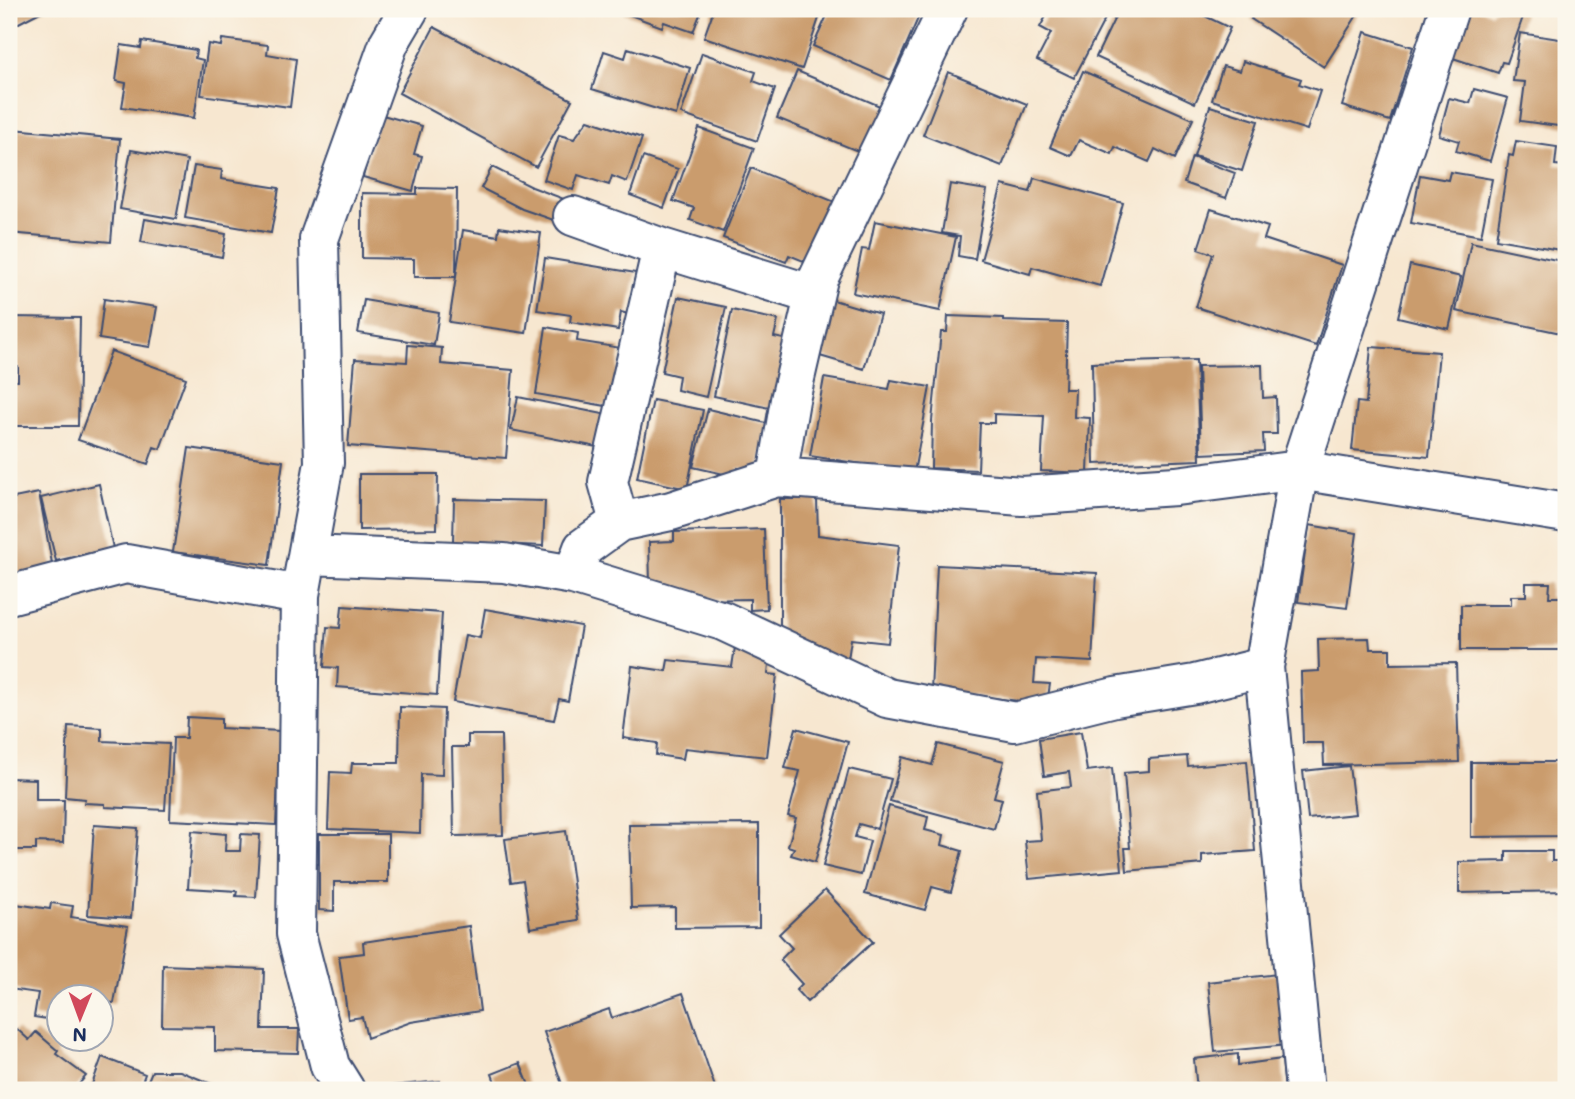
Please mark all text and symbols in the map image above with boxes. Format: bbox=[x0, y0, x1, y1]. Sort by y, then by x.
north arrow bbox=[46, 984, 116, 1054]
text: N bbox=[72, 1023, 87, 1048]

